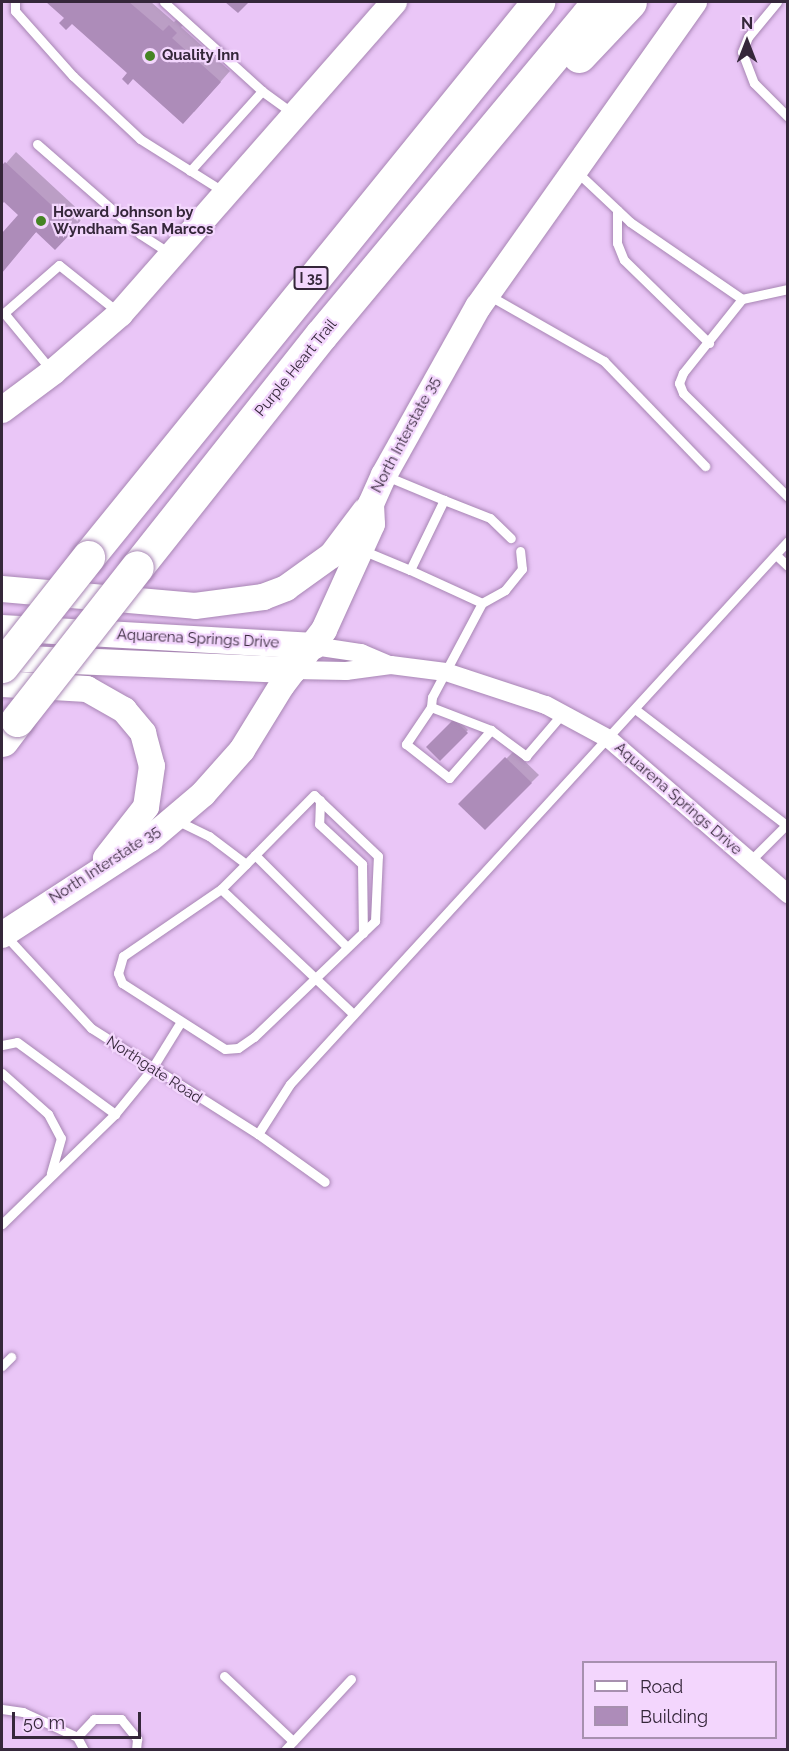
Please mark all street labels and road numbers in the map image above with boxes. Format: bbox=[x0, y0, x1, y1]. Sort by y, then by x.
road number: I 35 bbox=[293, 267, 329, 289]
street label: Purple Heart Trail bbox=[251, 316, 341, 420]
street label: North Interstate 35 bbox=[368, 374, 444, 496]
street label: Aquarena Springs Drive bbox=[116, 626, 280, 652]
street label: Aquarena Springs Drive bbox=[611, 739, 745, 859]
street label: North Interstate 35 bbox=[46, 822, 164, 908]
street label: Northgate Road bbox=[103, 1032, 205, 1108]

